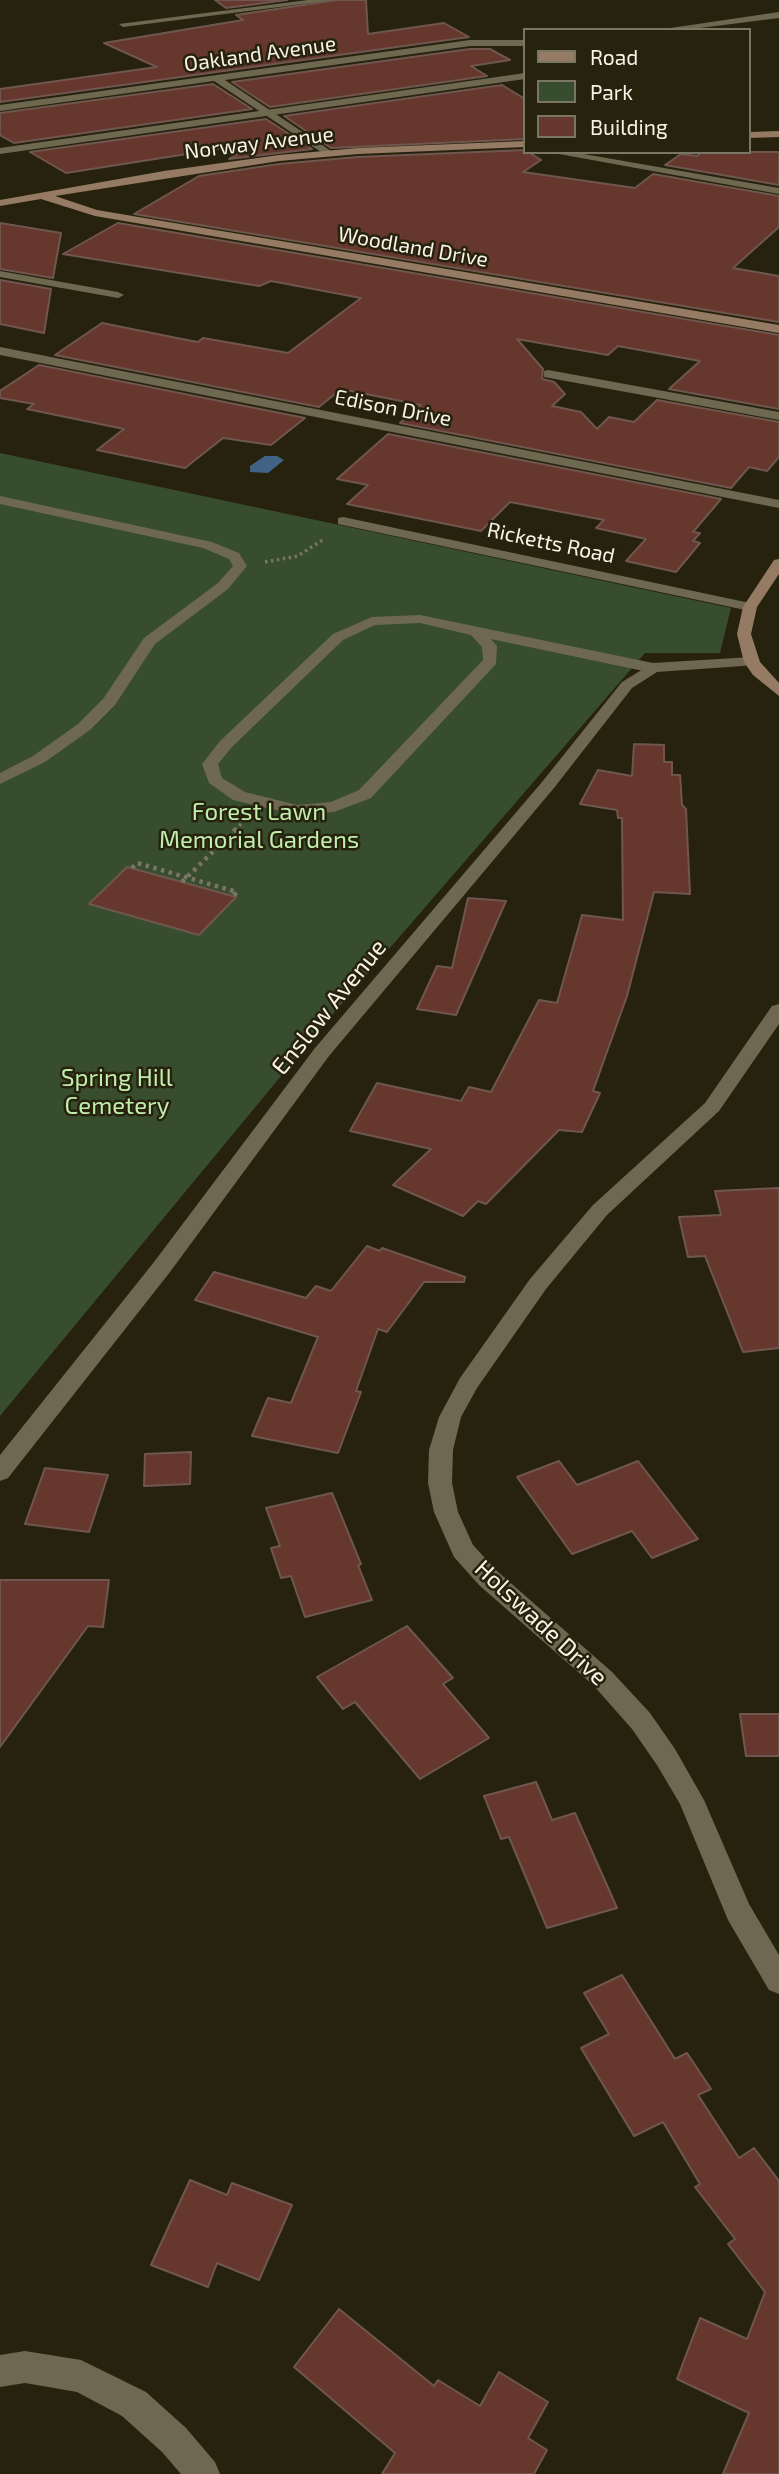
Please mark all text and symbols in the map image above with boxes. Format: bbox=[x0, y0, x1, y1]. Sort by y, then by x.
legend bbox=[524, 28, 751, 154]
street label: Oakland Avenue bbox=[182, 31, 338, 77]
text: Road bbox=[590, 44, 638, 69]
text: Park bbox=[590, 79, 633, 104]
text: Building bbox=[590, 114, 668, 139]
street label: Norway Avenue bbox=[183, 121, 335, 165]
street label: Woodland Drive bbox=[336, 221, 490, 273]
street label: Edison Drive bbox=[333, 384, 453, 432]
street label: Ricketts Road bbox=[485, 517, 617, 569]
park label: Forest Lawn Memorial Gardens bbox=[159, 798, 359, 854]
street label: Enslow Avenue bbox=[266, 934, 392, 1080]
park label: Spring Hill Cemetery bbox=[61, 1064, 173, 1120]
street label: Holswade Drive bbox=[469, 1554, 613, 1692]

